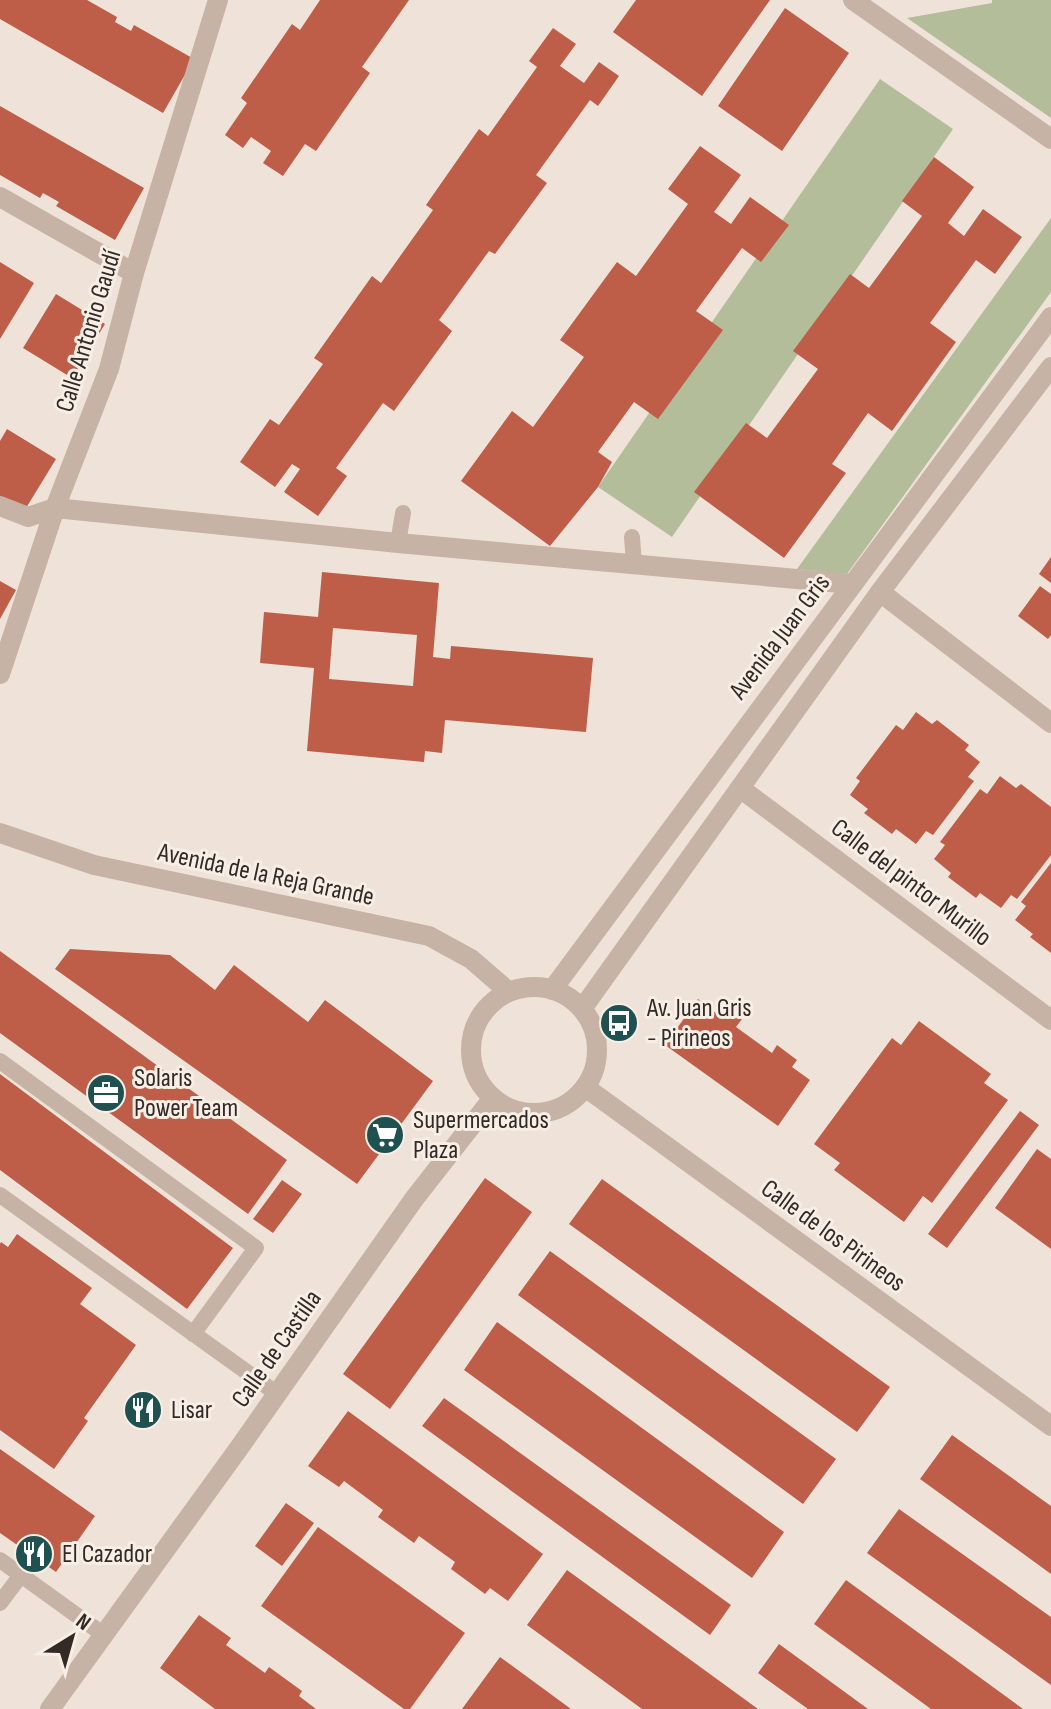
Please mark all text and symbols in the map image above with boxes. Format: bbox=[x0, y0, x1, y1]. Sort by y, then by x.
street label: Calle Antonio Gaudí bbox=[50, 246, 128, 416]
street label: Avenida Juan Gris bbox=[722, 568, 837, 706]
street label: Calle del pintor Murillo bbox=[825, 813, 997, 953]
street label: Avenida de la Reja Grande bbox=[154, 837, 377, 913]
place label: Av. Juan Gris - Pirineos bbox=[646, 993, 752, 1054]
bus stop icon: Av. Juan Gris - Pirineos bbox=[598, 1002, 640, 1044]
place label: Solaris Power Team bbox=[134, 1063, 238, 1124]
office icon: Solaris Power Team bbox=[85, 1072, 127, 1114]
place label: Supermercados Plaza bbox=[413, 1105, 549, 1166]
supermarket icon: Supermercados Plaza bbox=[364, 1114, 406, 1156]
street label: Calle de los Pirineos bbox=[755, 1173, 911, 1299]
street label: Calle de Castilla bbox=[225, 1284, 329, 1414]
restaurant icon: Lisar bbox=[122, 1389, 164, 1431]
place label: Lisar bbox=[171, 1395, 213, 1426]
restaurant icon: El Cazador bbox=[13, 1533, 55, 1575]
place label: El Cazador bbox=[62, 1539, 153, 1570]
north arrow bbox=[32, 1597, 112, 1677]
text: N bbox=[70, 1608, 96, 1637]

